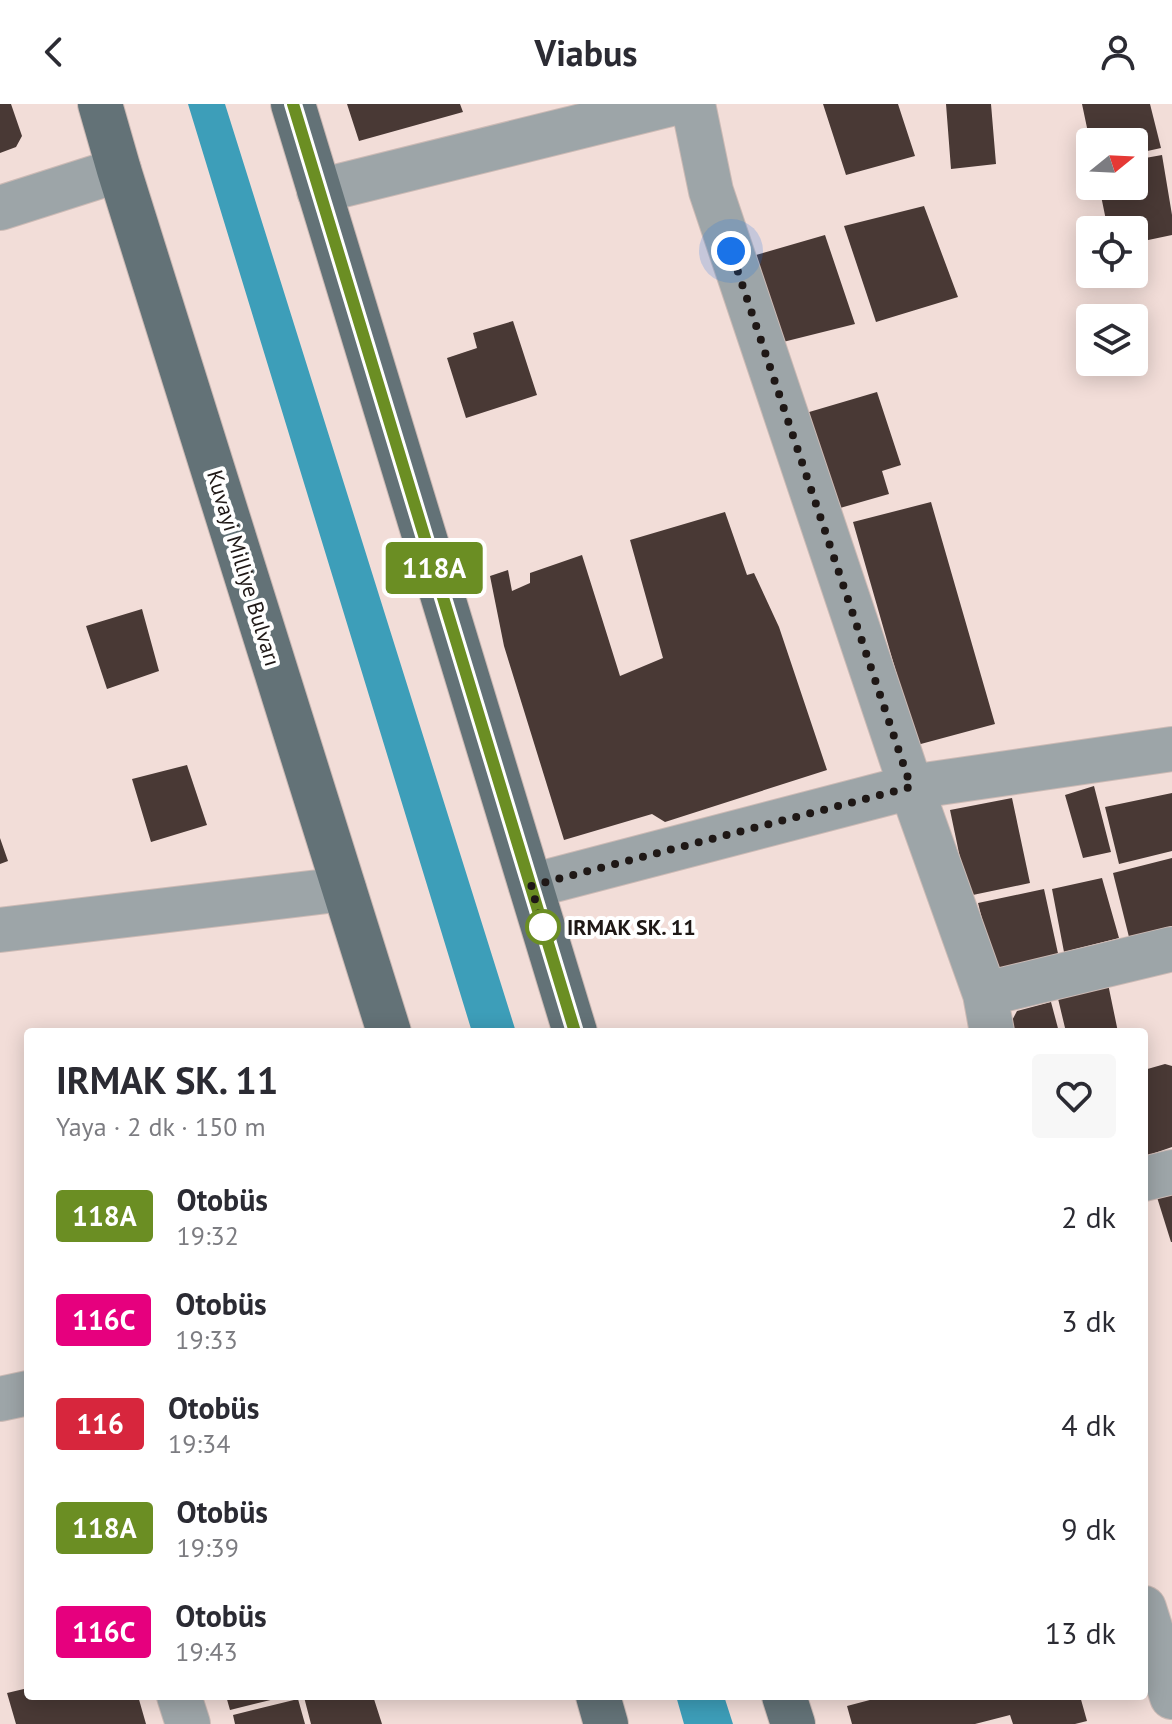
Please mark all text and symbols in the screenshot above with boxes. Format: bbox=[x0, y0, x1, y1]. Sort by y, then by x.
text: Viabus bbox=[534, 29, 638, 76]
icon: back bbox=[32, 30, 76, 74]
icon: person bbox=[1096, 30, 1140, 74]
north arrow bbox=[1076, 128, 1148, 200]
map controls bbox=[1076, 128, 1148, 376]
button: locate bbox=[1076, 216, 1148, 288]
your location bbox=[711, 231, 751, 271]
button: layers bbox=[1076, 304, 1148, 376]
street label: Kuvayi Milliye Bulvarı bbox=[201, 467, 287, 669]
line badge: 118A bbox=[378, 542, 490, 594]
text: 118A bbox=[402, 549, 466, 586]
marker: IRMAK SK. 11 bbox=[526, 910, 560, 944]
place label: IRMAK SK. 11 bbox=[567, 913, 696, 941]
button: heart bbox=[1032, 1054, 1116, 1138]
text: IRMAK SK. 11 bbox=[56, 1055, 278, 1104]
text: Yaya · 2 dk · 150 m bbox=[56, 1110, 266, 1143]
text: Otobüs bbox=[177, 1180, 268, 1219]
text: 118A bbox=[72, 1197, 137, 1234]
text: 2 dk bbox=[1061, 1197, 1116, 1236]
text: 19:32 bbox=[177, 1219, 239, 1252]
text: Otobüs bbox=[175, 1284, 267, 1323]
text: 116C bbox=[72, 1301, 135, 1338]
text: 3 dk bbox=[1061, 1301, 1116, 1340]
text: 19:33 bbox=[175, 1323, 238, 1356]
text: Otobüs bbox=[168, 1388, 259, 1427]
text: 116 bbox=[76, 1405, 124, 1442]
text: 4 dk bbox=[1061, 1405, 1116, 1444]
text: 19:34 bbox=[168, 1427, 230, 1460]
text: Otobüs bbox=[177, 1492, 268, 1531]
text: 118A bbox=[72, 1509, 137, 1546]
text: 9 dk bbox=[1061, 1509, 1116, 1548]
text: 19:39 bbox=[177, 1531, 239, 1564]
text: Otobüs bbox=[175, 1596, 267, 1635]
text: 116C bbox=[72, 1613, 135, 1650]
text: 13 dk bbox=[1045, 1613, 1116, 1652]
text: 19:43 bbox=[175, 1635, 238, 1668]

